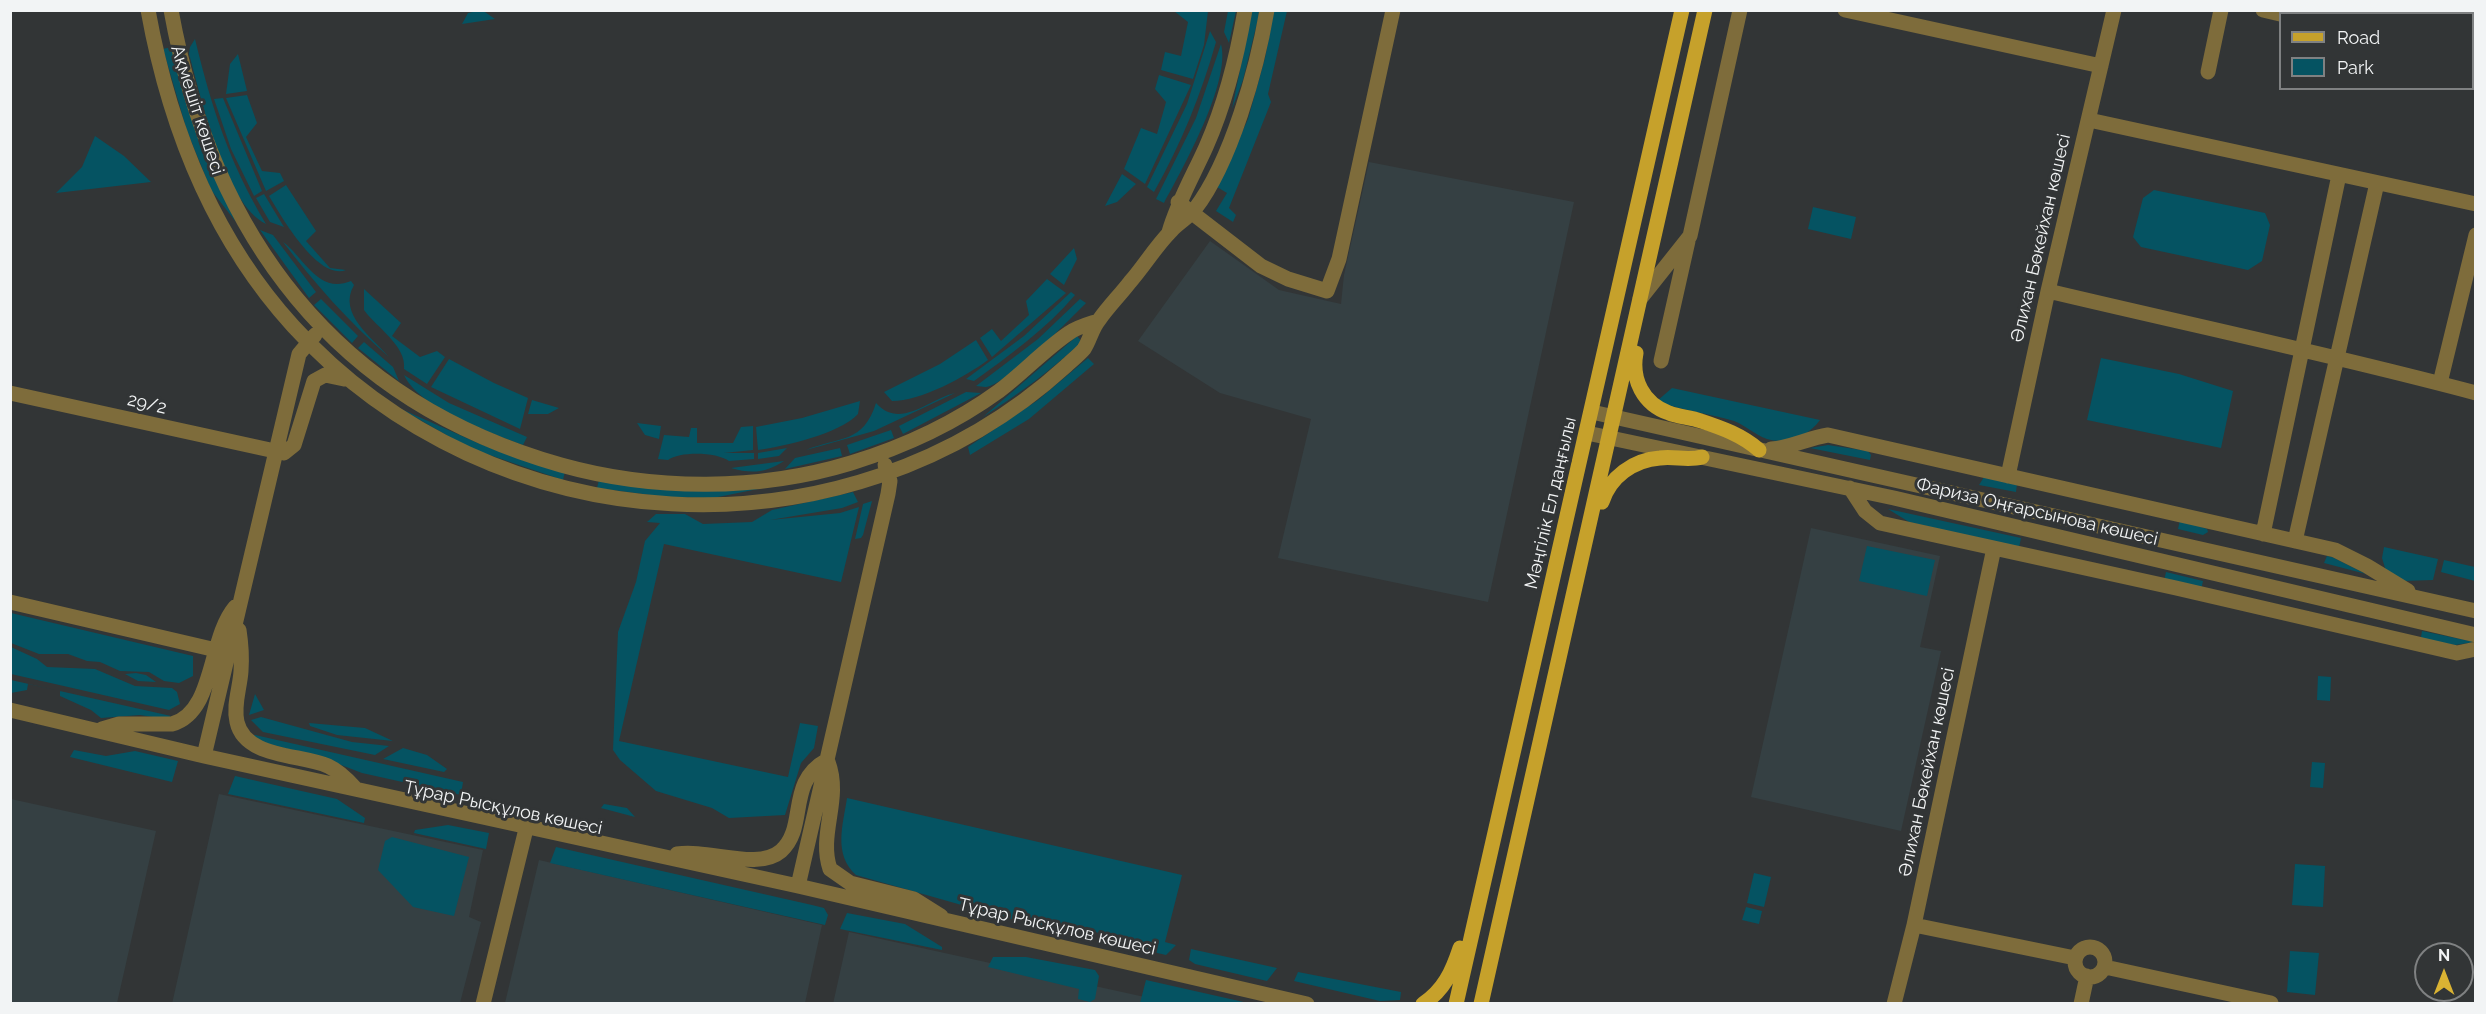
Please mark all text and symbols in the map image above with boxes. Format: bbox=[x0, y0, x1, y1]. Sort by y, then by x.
legend bbox=[2279, 12, 2474, 90]
text: Road bbox=[2337, 27, 2380, 48]
street label: Ақмешіт көшесі bbox=[166, 43, 228, 177]
text: Park bbox=[2337, 57, 2374, 78]
street label: Әлихан Бөкейхан көшесі bbox=[2007, 132, 2075, 344]
street label: 29/2 bbox=[125, 389, 169, 419]
street label: Мәңгілік Ел даңғылы bbox=[1521, 415, 1581, 591]
street label: Фариза Оңғарсынова көшесі bbox=[1914, 474, 2160, 550]
street label: Әлихан Бөкейхан көшесі bbox=[1894, 666, 1960, 878]
street label: Тұрар Рысқұлов көшесі bbox=[402, 776, 604, 840]
street label: Тұрар Рысқұлов көшесі bbox=[956, 894, 1158, 960]
north arrow bbox=[2414, 942, 2474, 1002]
text: N bbox=[2438, 946, 2450, 965]

